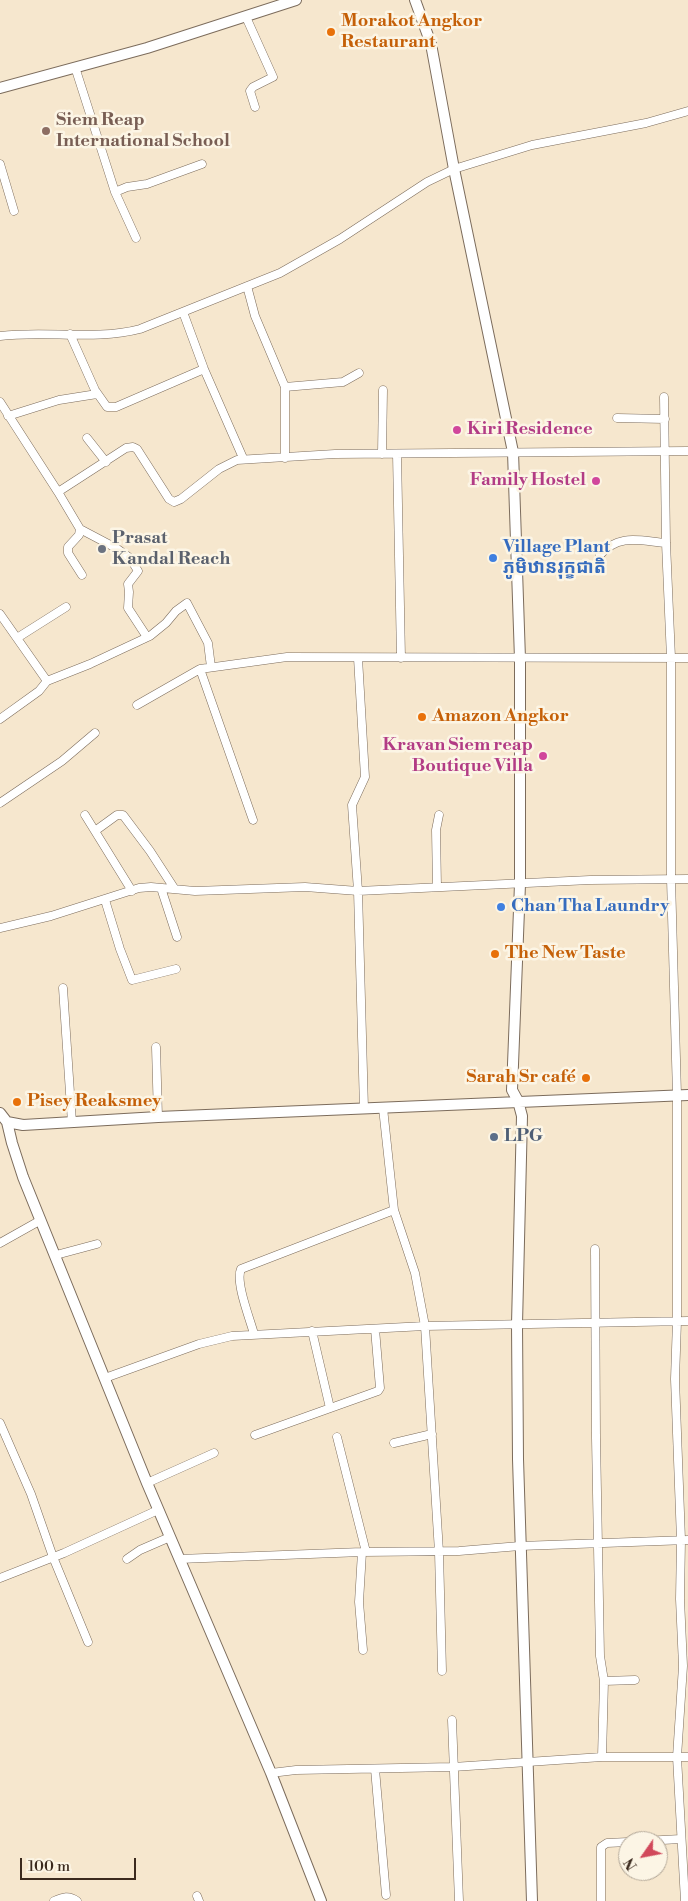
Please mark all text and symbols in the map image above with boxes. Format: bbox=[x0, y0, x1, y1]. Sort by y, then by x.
place label: Morakot Angkor Restaurant bbox=[341, 11, 482, 54]
marker: Morakot Angkor Restaurant bbox=[325, 26, 337, 38]
place label: Siem Reap International School bbox=[56, 110, 230, 152]
marker: Siem Reap International School bbox=[40, 125, 52, 137]
place label: Kiri Residence bbox=[467, 419, 593, 441]
marker: Kiri Residence bbox=[451, 424, 463, 436]
place label: Family Hostel bbox=[470, 470, 586, 492]
marker: Family Hostel bbox=[590, 475, 602, 487]
place label: Prasat Kandal Reach bbox=[112, 528, 230, 570]
place label: Village Plant ភូមិឋានរុក្ខជាតិ bbox=[503, 537, 610, 580]
marker: Prasat Kandal Reach bbox=[96, 543, 108, 555]
marker: Village Plant ភូមិឋានរុក្ខជាតិ bbox=[487, 552, 499, 564]
place label: Amazon Angkor bbox=[432, 706, 569, 728]
marker: Amazon Angkor bbox=[416, 711, 428, 723]
place label: Kravan Siem reap Boutique Villa bbox=[382, 735, 533, 778]
marker: Kravan Siem reap Boutique Villa bbox=[537, 750, 549, 762]
place label: Chan Tha Laundry bbox=[511, 896, 669, 918]
marker: Chan Tha Laundry bbox=[495, 901, 507, 913]
place label: The New Taste bbox=[505, 943, 626, 965]
marker: The New Taste bbox=[489, 948, 501, 960]
place label: Sarah Sr café bbox=[466, 1067, 576, 1089]
marker: Sarah Sr café bbox=[580, 1072, 592, 1084]
place label: Pisey Reaksmey bbox=[27, 1091, 161, 1113]
marker: Pisey Reaksmey bbox=[11, 1096, 23, 1108]
place label: LPG bbox=[504, 1126, 543, 1148]
marker: LPG bbox=[488, 1131, 500, 1143]
north arrow bbox=[618, 1831, 668, 1881]
scale bar bbox=[22, 1848, 139, 1880]
text: N bbox=[621, 1854, 642, 1873]
text: 100 m bbox=[28, 1857, 70, 1876]

